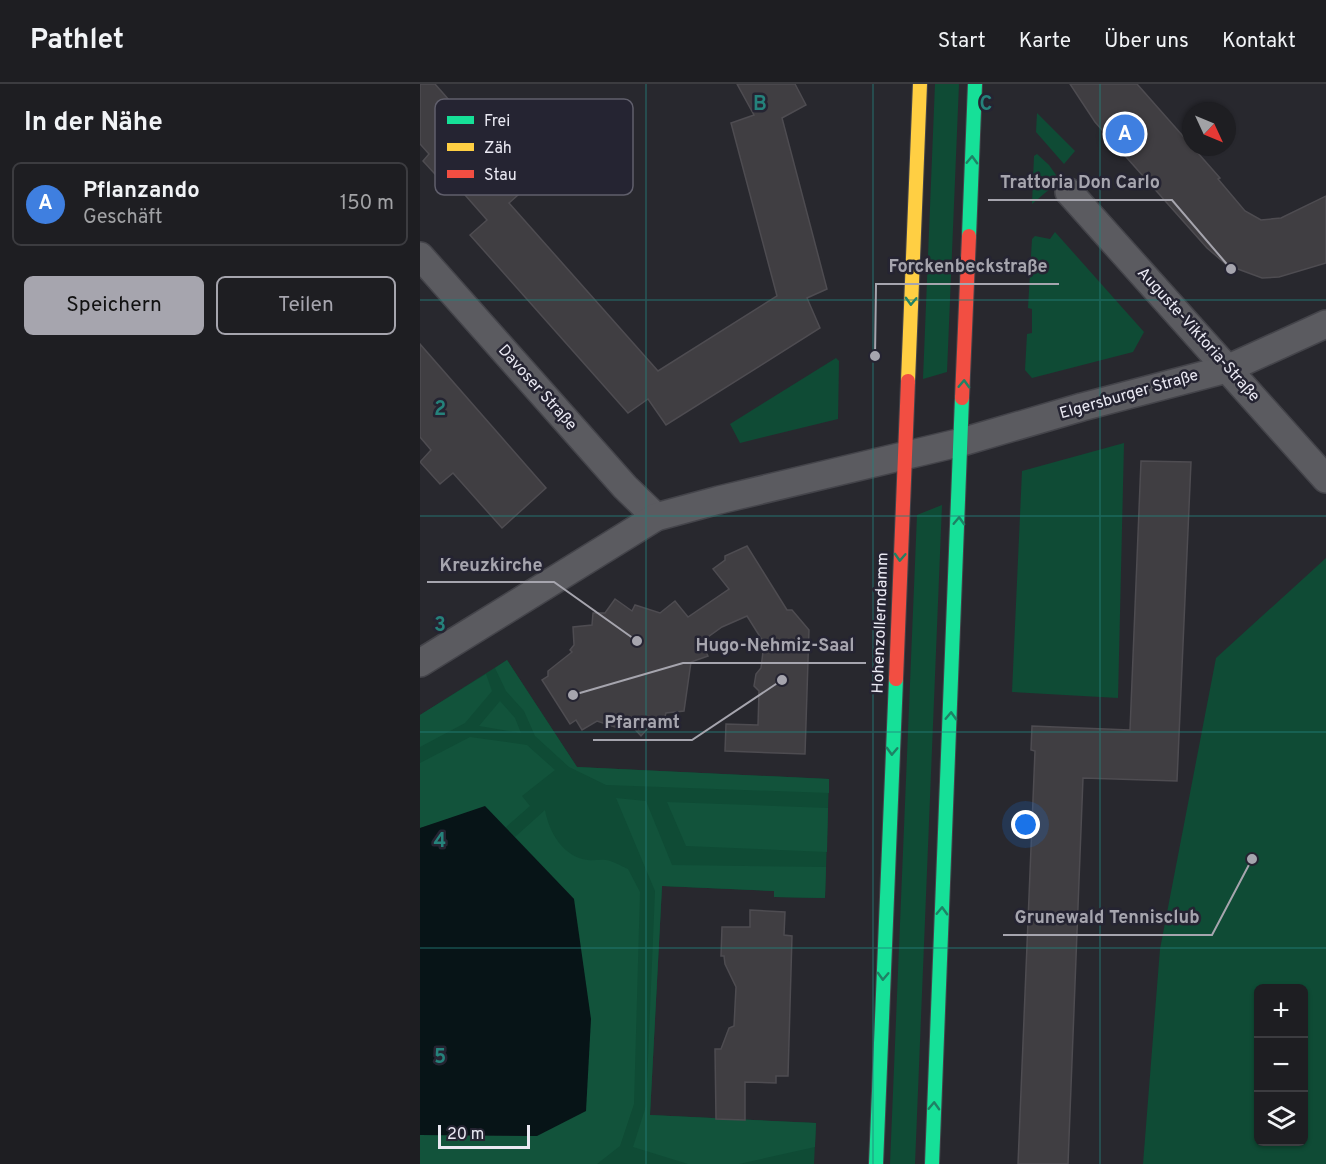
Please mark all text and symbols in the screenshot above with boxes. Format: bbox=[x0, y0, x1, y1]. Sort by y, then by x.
text: Pathlet bbox=[30, 23, 124, 59]
text: Start bbox=[938, 28, 986, 55]
text: Karte bbox=[1019, 28, 1071, 55]
text: Über uns bbox=[1104, 28, 1189, 55]
text: Kontakt bbox=[1222, 28, 1296, 55]
text: B bbox=[753, 92, 767, 118]
text: C bbox=[980, 92, 992, 118]
legend bbox=[435, 99, 633, 195]
north arrow bbox=[1182, 102, 1236, 156]
text: In der Nähe bbox=[24, 107, 163, 140]
text: Frei bbox=[484, 112, 510, 132]
pin: A bbox=[1106, 112, 1144, 156]
text: Zäh bbox=[484, 139, 512, 159]
one-way arrow bbox=[965, 156, 978, 165]
callout: Trattoria Don Carlo bbox=[988, 164, 1172, 200]
text: Stau bbox=[484, 166, 517, 186]
text: Trattoria Don Carlo bbox=[1000, 172, 1160, 195]
text: Pflanzando bbox=[83, 178, 200, 205]
text: A bbox=[38, 191, 53, 217]
text: 150 m bbox=[340, 191, 394, 217]
text: Geschäft bbox=[83, 205, 163, 231]
callout: Forckenbeckstraße bbox=[876, 248, 1059, 284]
text: Forckenbeckstraße bbox=[889, 256, 1047, 279]
street label: Auguste-Viktoria-Straße bbox=[1132, 264, 1264, 406]
button: Speichern bbox=[24, 276, 204, 335]
button: Teilen bbox=[216, 276, 396, 335]
one-way arrow bbox=[904, 297, 917, 306]
street label: Davoser Straße bbox=[493, 341, 581, 435]
street label: Elgersburger Straße bbox=[1057, 366, 1201, 424]
one-way arrow bbox=[958, 379, 970, 388]
text: 2 bbox=[434, 397, 446, 423]
one-way arrow bbox=[952, 517, 965, 526]
callout: Kreuzkirche bbox=[427, 546, 554, 582]
street label: Hohenzollerndamm bbox=[869, 552, 893, 694]
one-way arrow bbox=[894, 552, 907, 561]
text: Kreuzkirche bbox=[440, 555, 542, 578]
text: 3 bbox=[434, 613, 446, 639]
callout: Hugo-Nehmiz-Saal bbox=[683, 627, 866, 663]
text: Hugo-Nehmiz-Saal bbox=[695, 635, 855, 658]
callout: Pfarramt bbox=[593, 704, 692, 740]
one-way arrow bbox=[944, 711, 957, 720]
text: Pfarramt bbox=[604, 712, 680, 735]
one-way arrow bbox=[886, 747, 899, 756]
your location bbox=[1011, 810, 1040, 839]
text: 4 bbox=[434, 829, 446, 855]
callout: Grunewald Tennisclub bbox=[1003, 899, 1212, 935]
one-way arrow bbox=[936, 906, 949, 915]
text: Grunewald Tennisclub bbox=[1014, 907, 1200, 930]
one-way arrow bbox=[877, 971, 890, 980]
map controls bbox=[1254, 984, 1308, 1146]
button: + bbox=[1254, 984, 1308, 1038]
button: − bbox=[1254, 1038, 1308, 1092]
text: 5 bbox=[434, 1045, 446, 1071]
button: layers bbox=[1254, 1092, 1308, 1146]
one-way arrow bbox=[928, 1101, 941, 1110]
scale bar bbox=[438, 1122, 530, 1150]
text: 20 m bbox=[447, 1125, 484, 1145]

